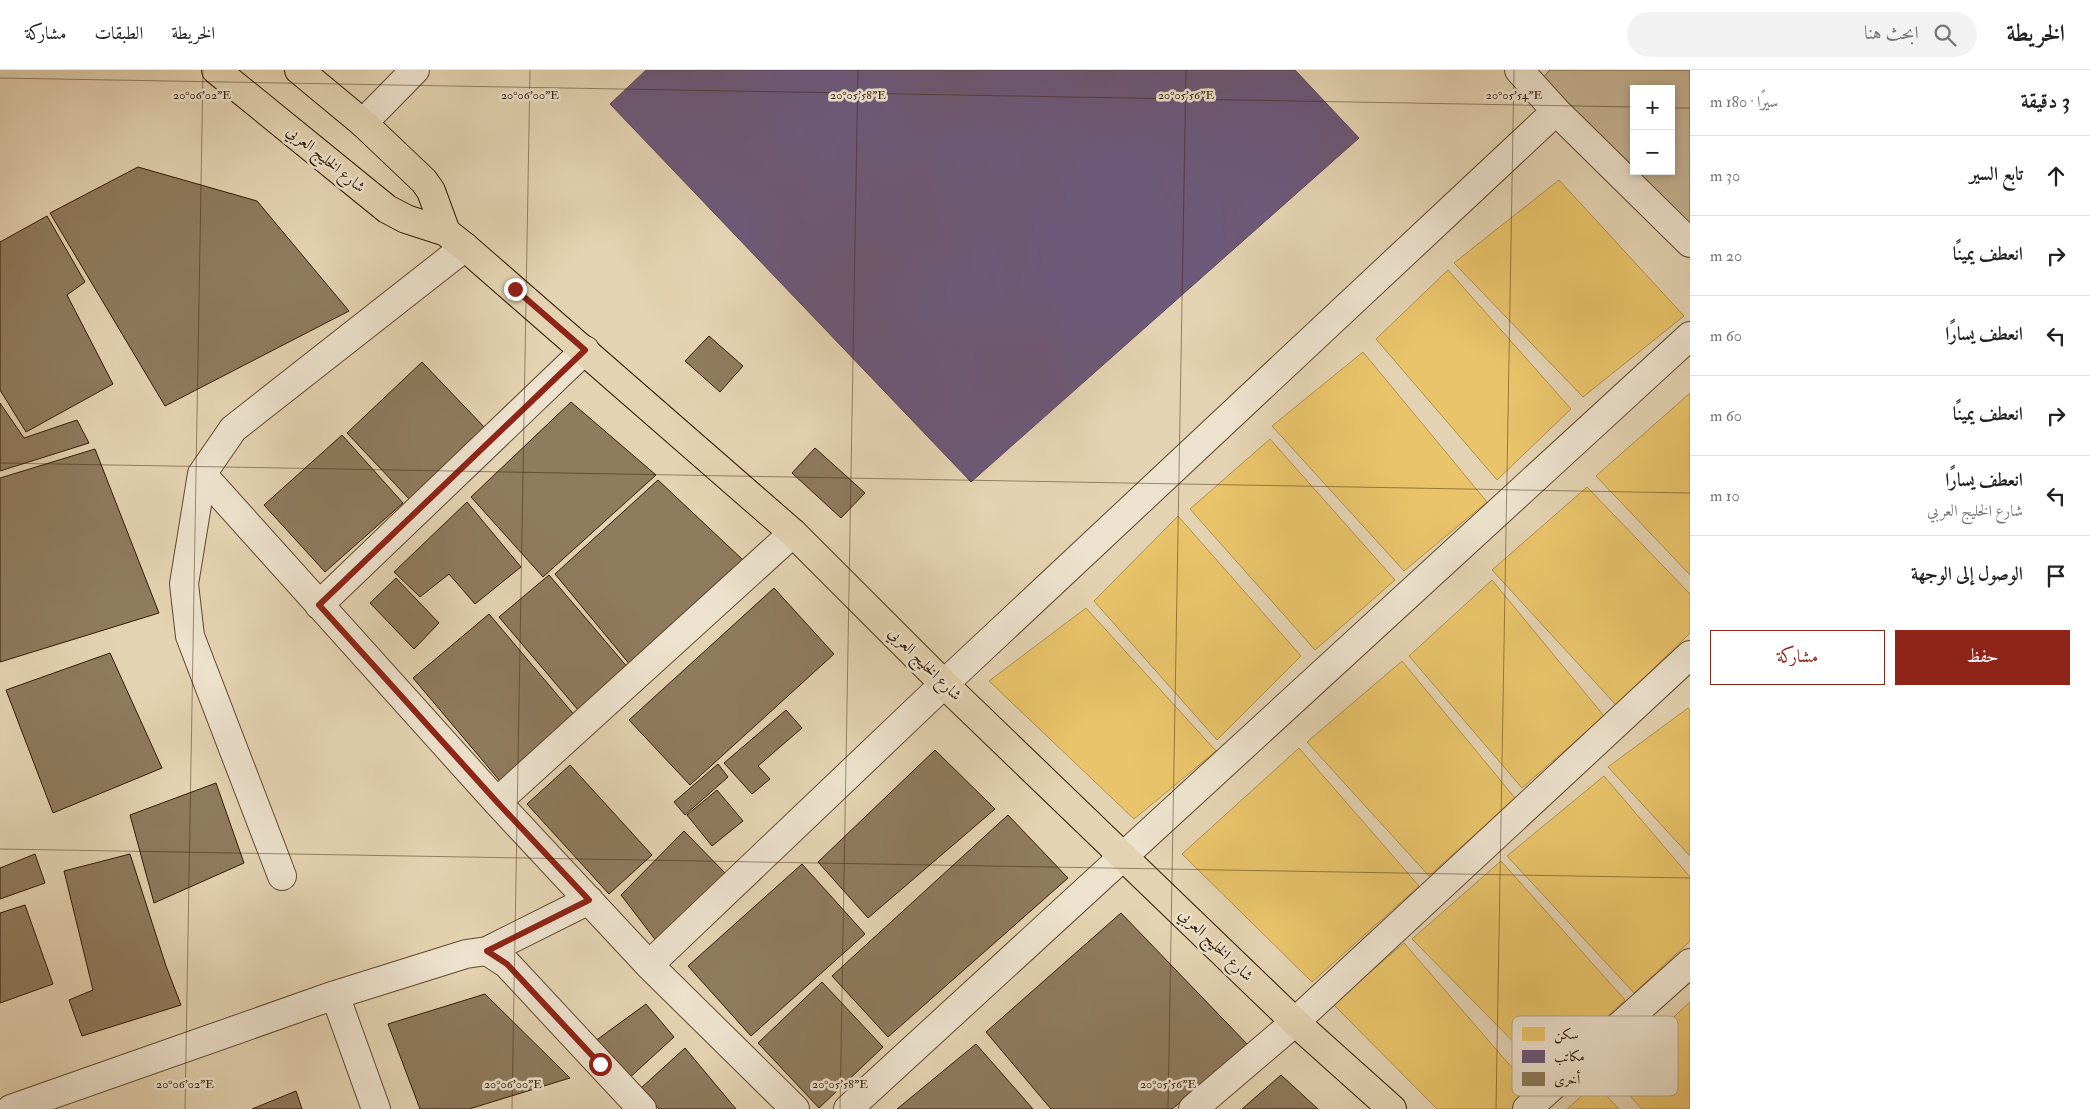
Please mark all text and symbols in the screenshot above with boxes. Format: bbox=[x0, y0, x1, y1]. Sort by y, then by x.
search box bbox=[1627, 12, 1977, 57]
text: الخريطة bbox=[2007, 18, 2065, 49]
text: ابحث هنا bbox=[1864, 21, 1919, 45]
icon: search bbox=[1931, 21, 1959, 49]
text: مشاركة bbox=[25, 22, 66, 45]
text: الطبقات bbox=[94, 22, 143, 45]
text: الخريطة bbox=[171, 22, 215, 45]
map controls bbox=[1630, 85, 1675, 175]
button: + bbox=[1630, 85, 1675, 130]
text: 20°06'02"E bbox=[173, 88, 231, 103]
text: 20°06'00"E bbox=[501, 88, 559, 103]
text: 20°05'58"E bbox=[830, 88, 886, 103]
text: 20°05'56"E bbox=[1158, 88, 1214, 103]
text: 20°05'54"E bbox=[1486, 88, 1543, 103]
text: 3 دقيقة bbox=[2021, 88, 2070, 115]
text: سيرًا · 180 m bbox=[1710, 92, 1778, 112]
street label: شارع الخليج العربي bbox=[280, 121, 370, 200]
button: − bbox=[1630, 130, 1675, 175]
text: تابع السير bbox=[1969, 162, 2023, 186]
icon: ahead bbox=[2042, 162, 2070, 190]
text: 30 m bbox=[1710, 166, 1740, 186]
text: انعطف يمينًا bbox=[1953, 242, 2023, 266]
icon: right bbox=[2042, 242, 2070, 270]
text: 20 m bbox=[1710, 246, 1742, 266]
route end bbox=[504, 278, 527, 301]
text: انعطف يسارًا bbox=[1945, 322, 2023, 346]
icon: left bbox=[2042, 322, 2070, 350]
text: 60 m bbox=[1710, 326, 1742, 346]
text: انعطف يمينًا bbox=[1953, 402, 2023, 426]
icon: right bbox=[2042, 402, 2070, 430]
text: 60 m bbox=[1710, 406, 1742, 426]
text: انعطف يسارًا bbox=[1945, 468, 2023, 492]
icon: left bbox=[2042, 482, 2070, 510]
text: 10 m bbox=[1710, 486, 1740, 506]
text: شارع الخليج العربي bbox=[1927, 501, 2023, 521]
text: الوصول إلى الوجهة bbox=[1911, 562, 2023, 586]
icon: arrive bbox=[2042, 562, 2070, 590]
street label: شارع الخليج العربي bbox=[881, 623, 966, 708]
button: مشاركة bbox=[1710, 630, 1885, 685]
button: حفظ bbox=[1895, 630, 2070, 685]
street label: شارع الخليج العربي bbox=[1172, 904, 1257, 988]
legend bbox=[1512, 1016, 1678, 1096]
text: سكن bbox=[1554, 1026, 1579, 1044]
text: مكاتب bbox=[1554, 1048, 1585, 1066]
route start bbox=[589, 1053, 612, 1076]
text: أخرى bbox=[1554, 1069, 1581, 1088]
text: 20°06'02"E bbox=[156, 1077, 214, 1092]
text: 20°06'00"E bbox=[484, 1077, 542, 1092]
text: 20°05'58"E bbox=[812, 1077, 868, 1092]
text: 20°05'56"E bbox=[1140, 1077, 1196, 1092]

